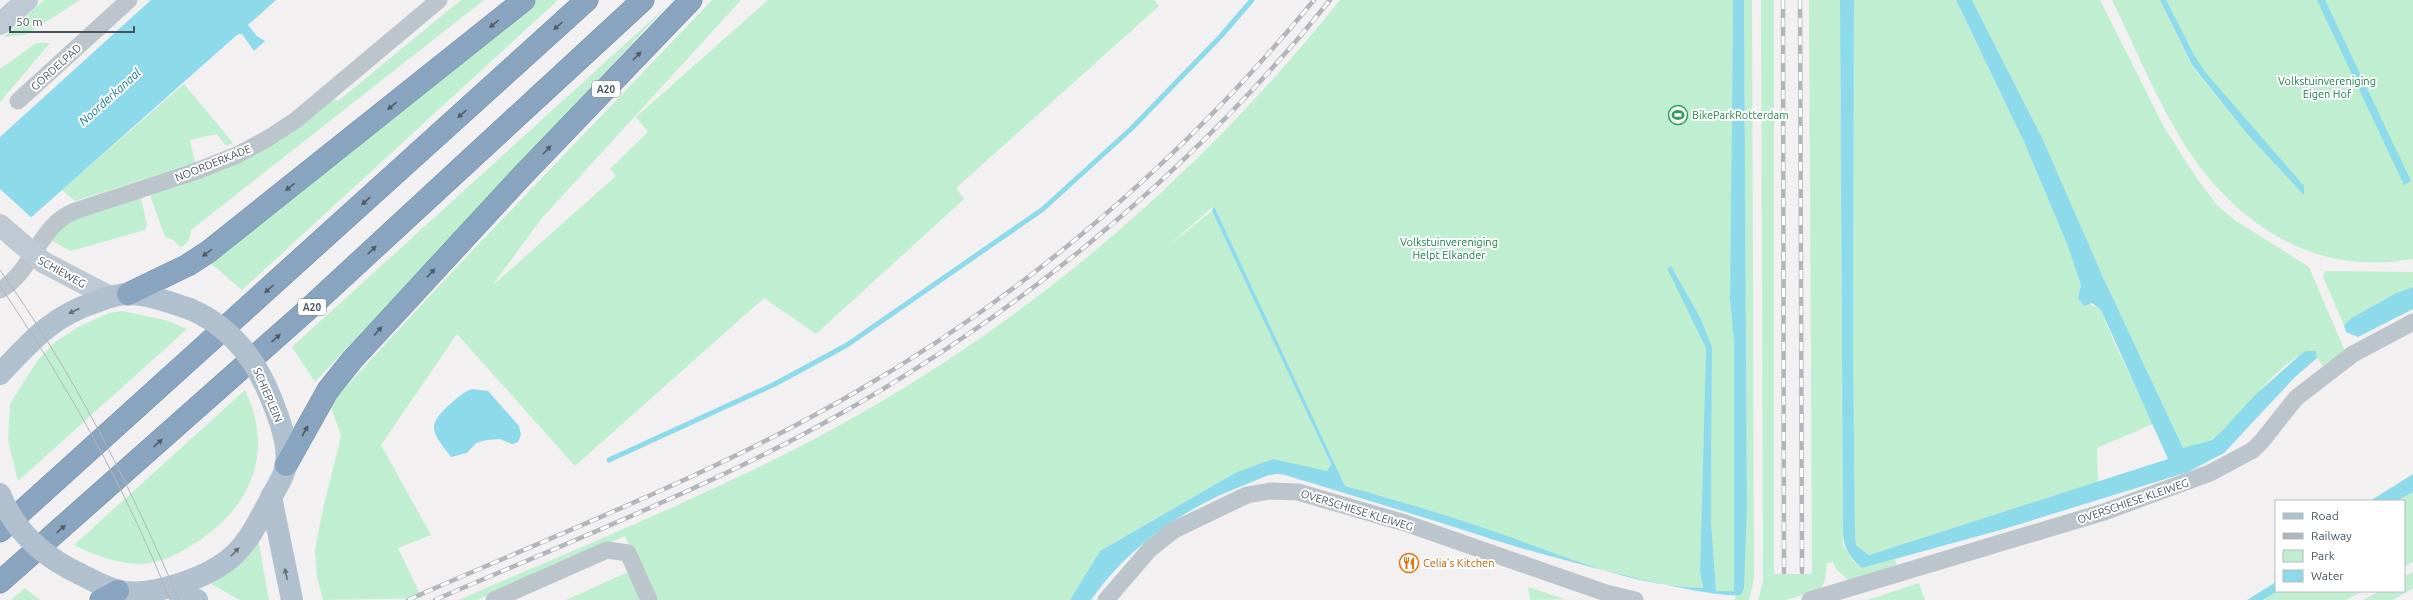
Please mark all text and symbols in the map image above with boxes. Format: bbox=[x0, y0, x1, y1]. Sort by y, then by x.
scale bar bbox=[10, 8, 134, 34]
text: 50 m bbox=[16, 15, 43, 28]
one-way arrow bbox=[488, 20, 499, 29]
one-way arrow bbox=[553, 22, 563, 31]
street label: GORDELPAD bbox=[28, 41, 84, 93]
one-way arrow bbox=[633, 51, 642, 61]
water label: Noorderkanaal bbox=[76, 65, 144, 128]
park label: Volkstuinvereniging Eigen Hof bbox=[2278, 75, 2376, 100]
road number: A20 bbox=[592, 81, 620, 97]
one-way arrow bbox=[387, 101, 398, 110]
sports icon: BikeParkRotterdam bbox=[1667, 104, 1689, 126]
one-way arrow bbox=[457, 109, 467, 118]
place label: BikeParkRotterdam bbox=[1692, 109, 1789, 121]
street label: NOORDERKADE bbox=[173, 142, 253, 184]
one-way arrow bbox=[543, 144, 552, 155]
one-way arrow bbox=[284, 183, 295, 192]
one-way arrow bbox=[361, 196, 371, 206]
park label: Volkstuinvereniging Helpt Elkander bbox=[1400, 236, 1498, 261]
one-way arrow bbox=[367, 245, 377, 255]
one-way arrow bbox=[201, 248, 212, 257]
street label: SCHIEWEG bbox=[36, 254, 88, 290]
one-way arrow bbox=[427, 268, 436, 278]
one-way arrow bbox=[264, 284, 275, 293]
road number: A20 bbox=[298, 299, 326, 315]
one-way arrow bbox=[68, 308, 80, 314]
one-way arrow bbox=[373, 326, 383, 336]
one-way arrow bbox=[272, 334, 281, 343]
street label: SCHIEPLEIN bbox=[251, 366, 285, 424]
one-way arrow bbox=[301, 425, 308, 436]
one-way arrow bbox=[153, 438, 163, 447]
street label: OVERSCHIESE KLEIWEG bbox=[2076, 476, 2190, 526]
street label: OVERSCHIESE KLEIWEG bbox=[1299, 487, 1415, 533]
legend bbox=[2275, 500, 2405, 592]
text: Road bbox=[2311, 509, 2339, 522]
one-way arrow bbox=[55, 524, 66, 533]
text: Railway bbox=[2311, 529, 2352, 542]
one-way arrow bbox=[230, 548, 239, 557]
text: Park bbox=[2311, 549, 2335, 562]
restaurant icon: Celia's Kitchen bbox=[1398, 552, 1420, 574]
place label: Celia's Kitchen bbox=[1423, 557, 1494, 569]
one-way arrow bbox=[282, 568, 288, 580]
text: Water bbox=[2311, 569, 2344, 582]

